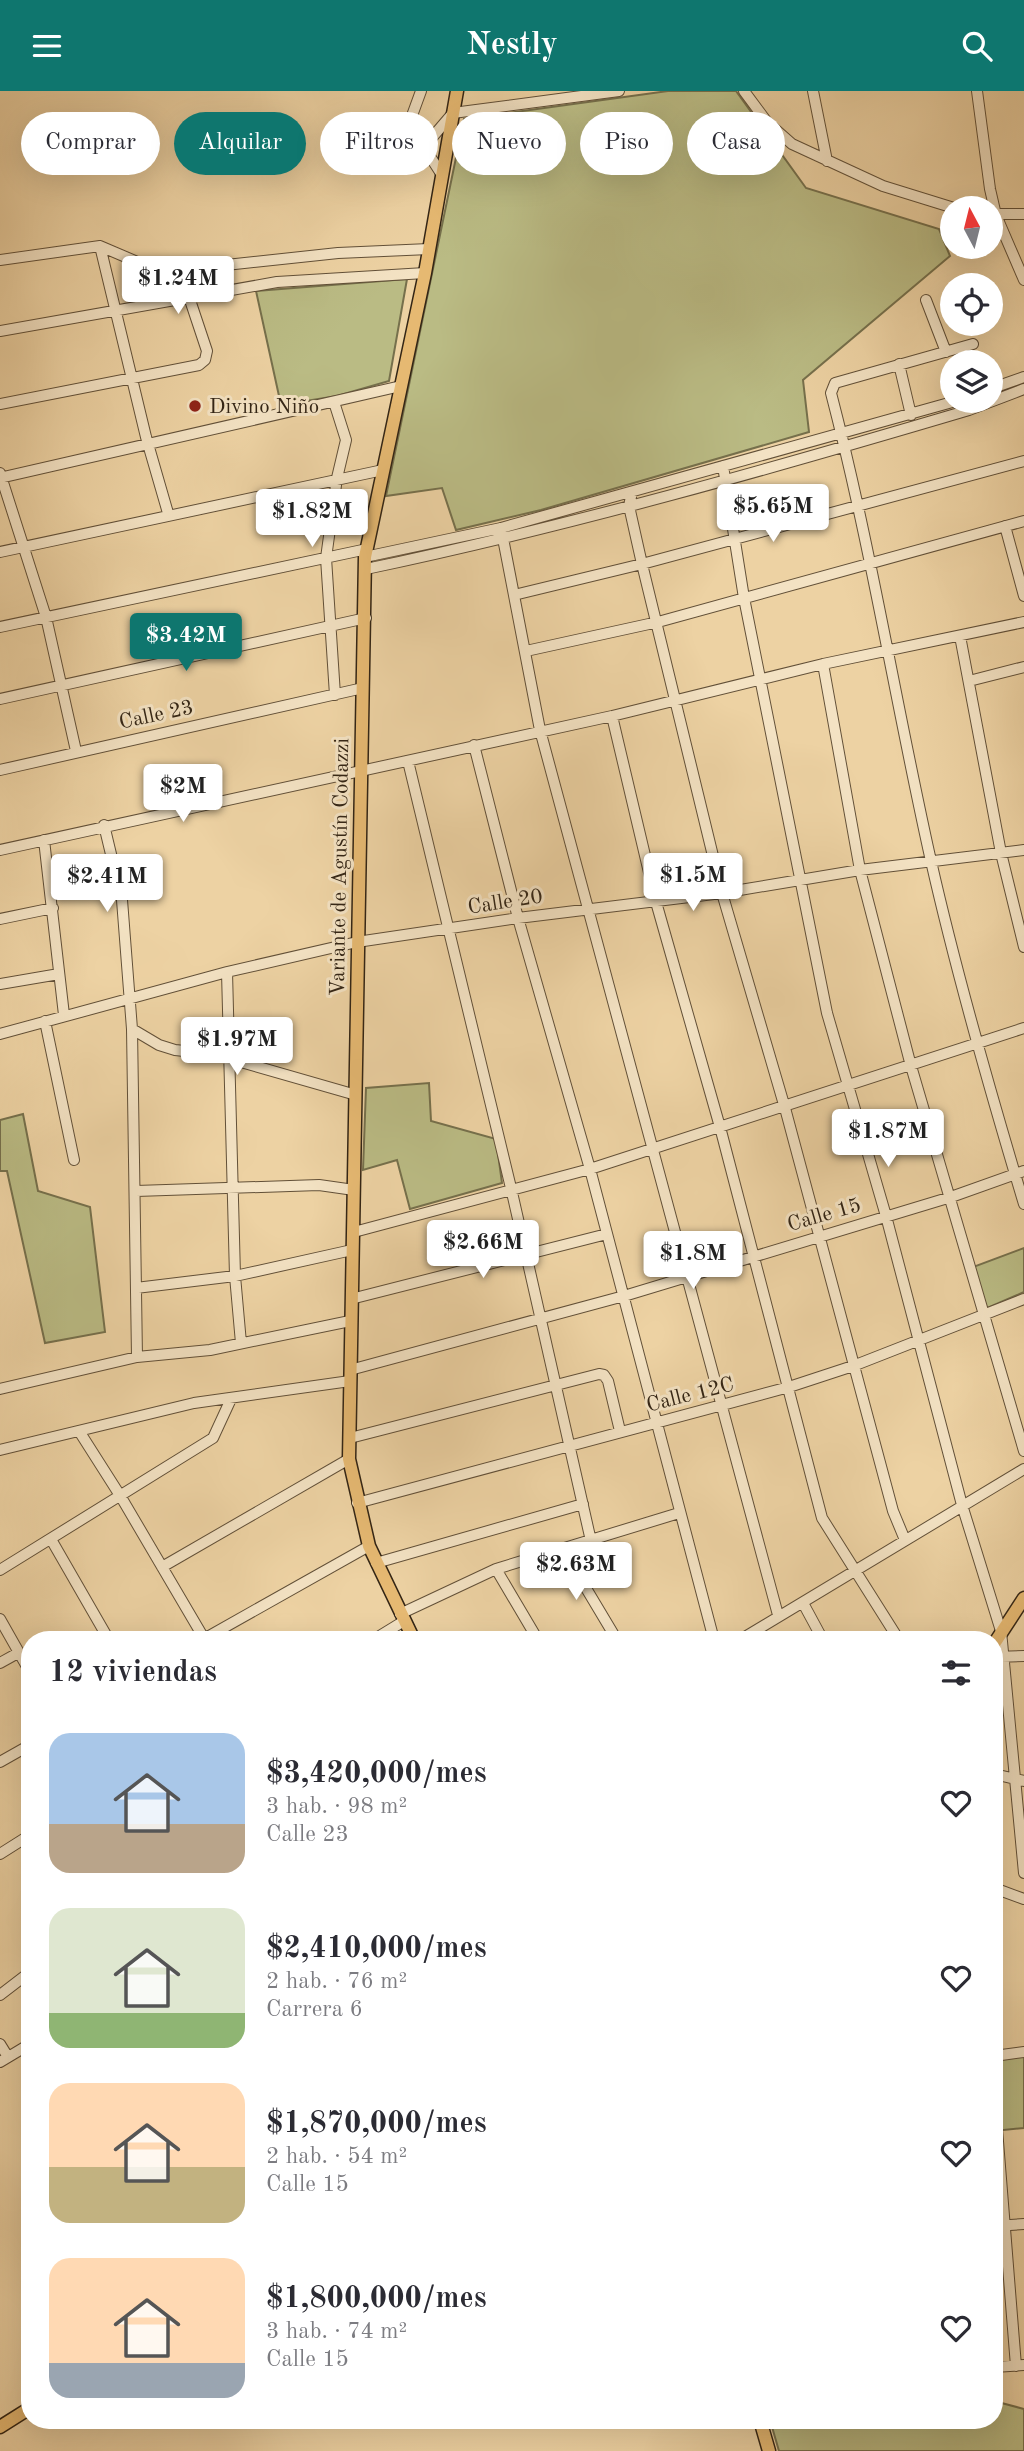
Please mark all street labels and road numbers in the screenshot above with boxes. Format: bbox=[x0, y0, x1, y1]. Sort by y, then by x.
street label: Calle 23 bbox=[117, 697, 196, 734]
street label: Variante de Agustín Codazzi bbox=[328, 738, 353, 996]
street label: Calle 20 bbox=[466, 886, 544, 919]
street label: Calle 15 bbox=[785, 1195, 864, 1236]
street label: Calle 12C bbox=[644, 1374, 736, 1417]

